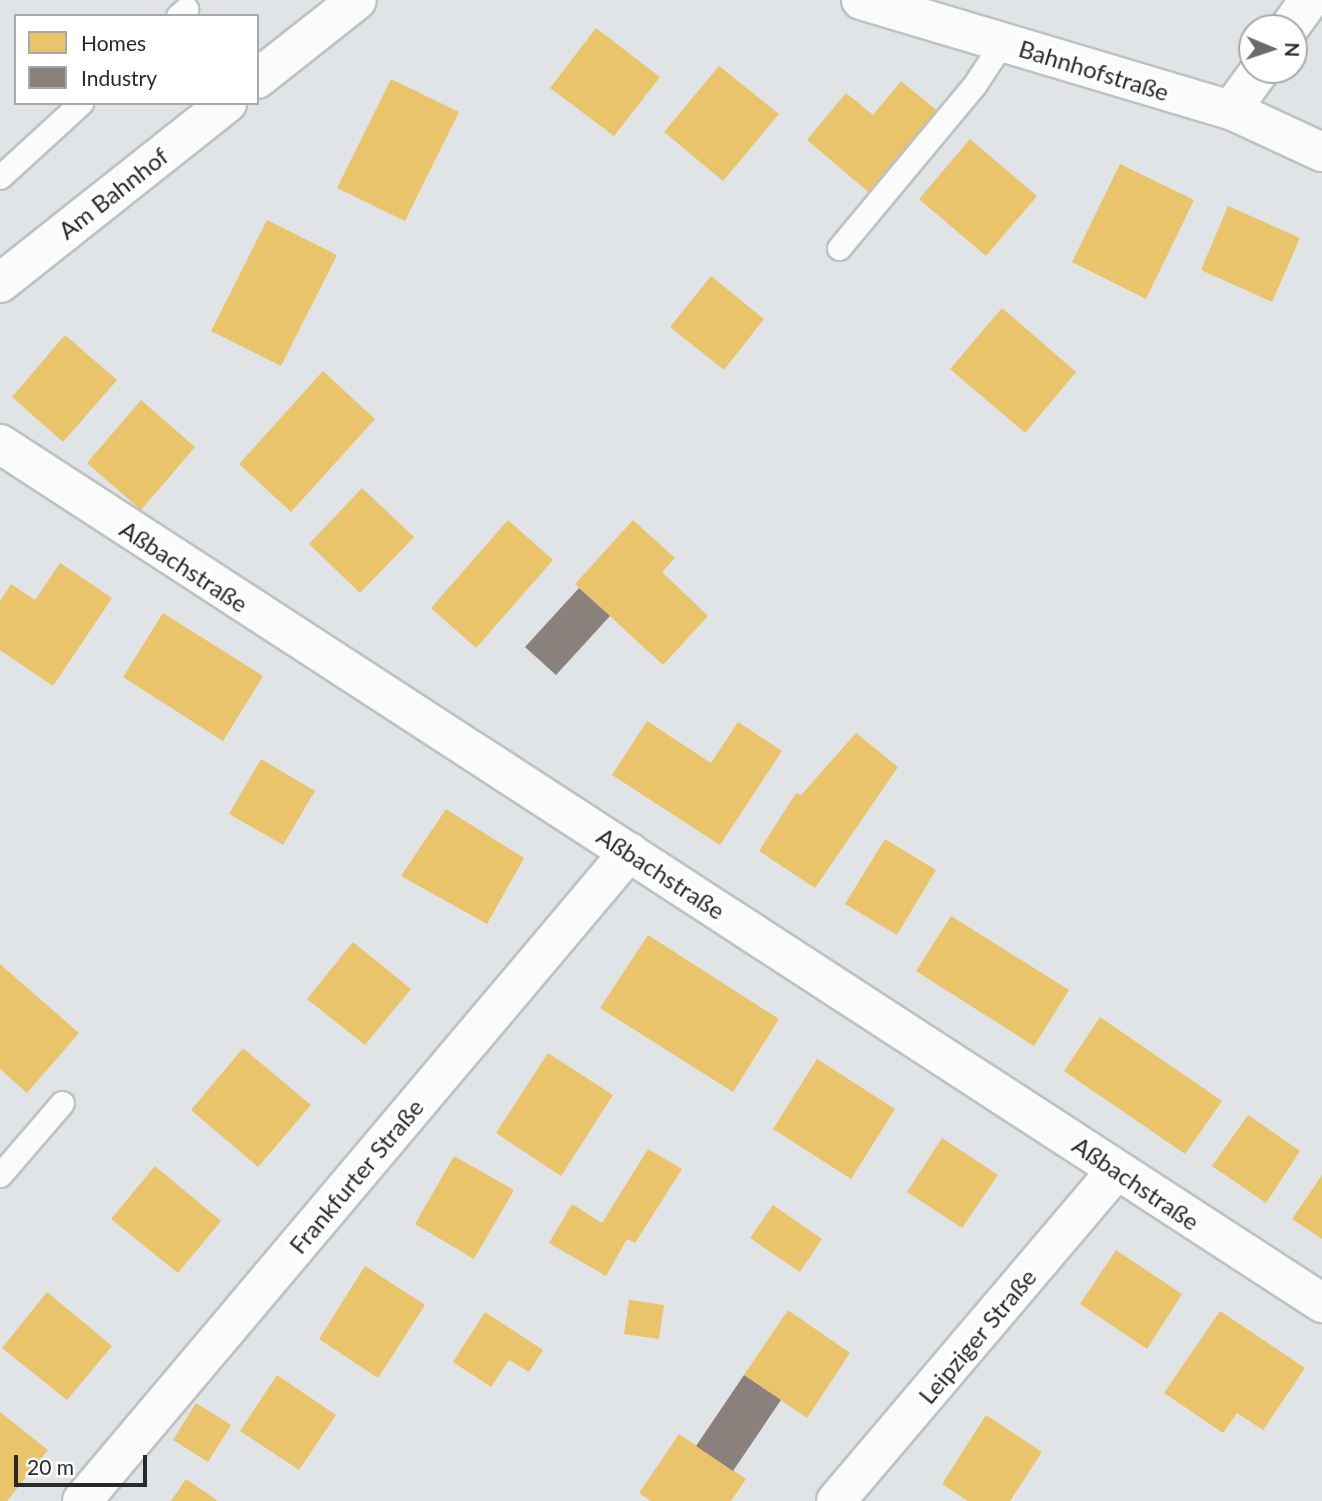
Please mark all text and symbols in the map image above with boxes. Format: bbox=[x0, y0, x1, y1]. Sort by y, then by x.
legend bbox=[14, 14, 259, 105]
north arrow bbox=[1238, 14, 1308, 84]
text: Homes bbox=[81, 30, 146, 55]
street label: Bahnhofstraße bbox=[1016, 34, 1172, 106]
text: N bbox=[1281, 42, 1304, 57]
text: Industry bbox=[81, 65, 157, 90]
street label: Am Bahnhof bbox=[52, 141, 174, 245]
street label: Aßbachstraße bbox=[115, 514, 253, 618]
street label: Aßbachstraße bbox=[592, 821, 730, 925]
street label: Frankfurter Straße bbox=[283, 1093, 429, 1259]
street label: Aßbachstraße bbox=[1067, 1130, 1205, 1236]
street label: Leipziger Straße bbox=[912, 1263, 1042, 1409]
scale bar bbox=[18, 1442, 150, 1486]
text: 20 m bbox=[27, 1454, 74, 1479]

